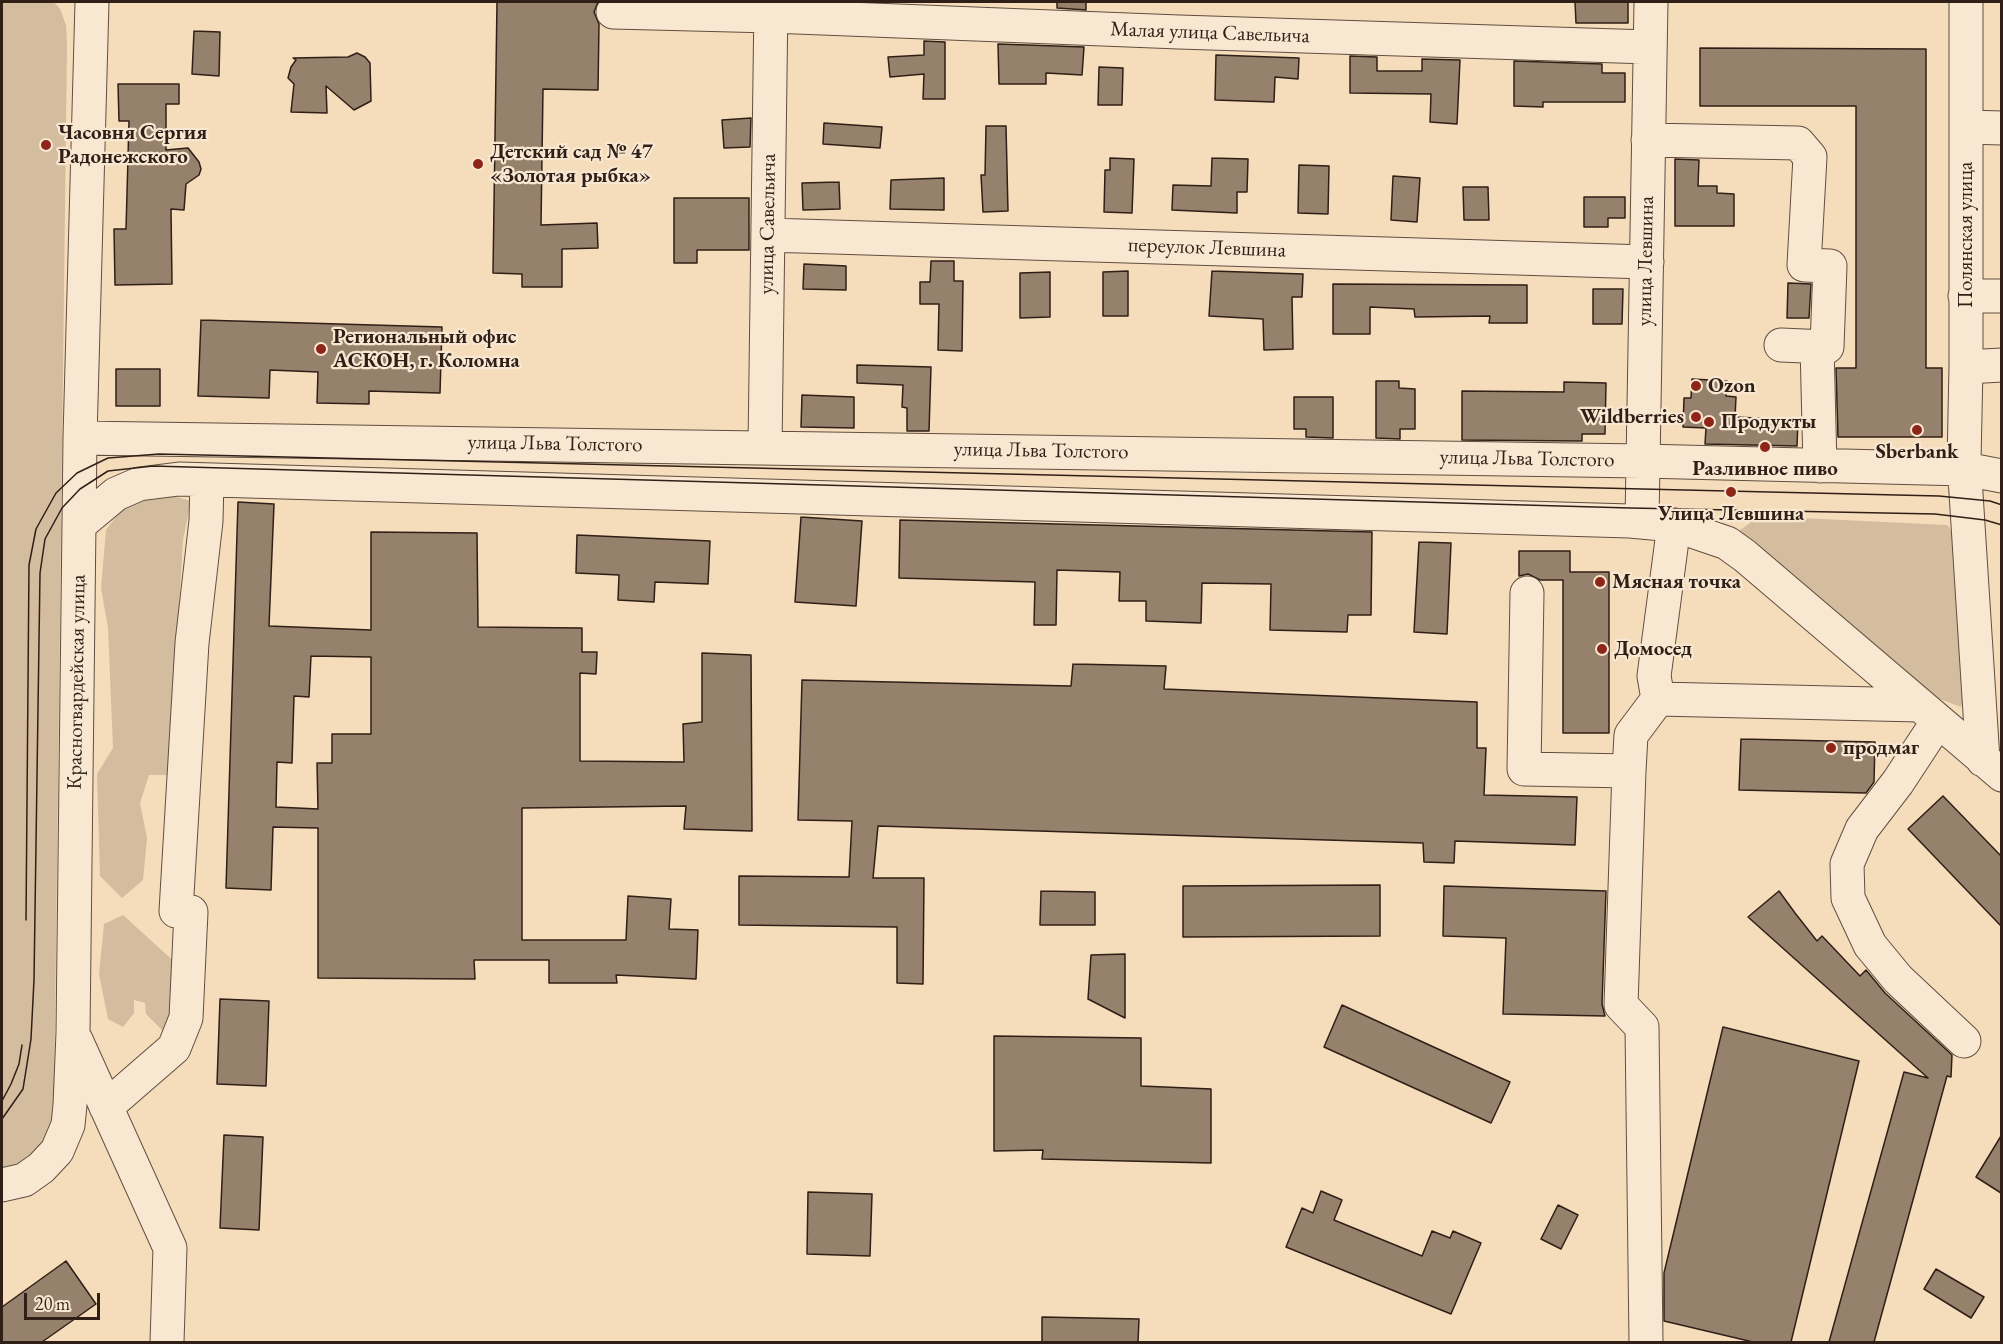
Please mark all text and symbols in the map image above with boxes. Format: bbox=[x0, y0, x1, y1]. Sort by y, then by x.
street label: Малая улица Савельича bbox=[1110, 17, 1310, 49]
place label: Часовня Сергия Радонежского bbox=[58, 120, 207, 170]
marker: Часовня Сергия Радонежского bbox=[39, 138, 53, 152]
place label: Детский сад № 47 «Золотая рыбка» bbox=[490, 139, 653, 189]
street label: улица Савельича bbox=[754, 153, 782, 295]
marker: Детский сад № 47 «Золотая рыбка» bbox=[471, 157, 485, 171]
street label: Полянская улица bbox=[1953, 162, 1979, 308]
street label: улица Левшина bbox=[1632, 196, 1660, 326]
street label: переулок Левшина bbox=[1128, 233, 1286, 263]
place label: Региональный офис АСКОН, г. Коломна bbox=[333, 324, 520, 374]
marker: Региональный офис АСКОН, г. Коломна bbox=[314, 342, 328, 356]
place label: Ozon bbox=[1708, 373, 1756, 399]
marker: Ozon bbox=[1689, 379, 1703, 393]
place label: Wildberries bbox=[1580, 404, 1684, 430]
place label: Продукты bbox=[1721, 409, 1816, 435]
marker: Wildberries bbox=[1689, 410, 1703, 424]
marker: Продукты bbox=[1702, 415, 1716, 429]
marker: Sberbank bbox=[1910, 423, 1924, 437]
street label: улица Льва Толстого bbox=[467, 430, 643, 458]
street label: улица Льва Толстого bbox=[953, 437, 1129, 465]
place label: Sberbank bbox=[1875, 439, 1959, 465]
marker: Разливное пиво bbox=[1758, 440, 1772, 454]
street label: улица Льва Толстого bbox=[1439, 445, 1615, 473]
place label: Разливное пиво bbox=[1692, 456, 1838, 482]
marker: Улица Левшина bbox=[1724, 485, 1738, 499]
place label: Улица Левшина bbox=[1658, 501, 1804, 527]
place label: Мясная точка bbox=[1612, 569, 1741, 595]
street label: Красногвардейская улица bbox=[63, 574, 91, 790]
marker: Мясная точка bbox=[1593, 575, 1607, 589]
place label: Домосед bbox=[1614, 636, 1692, 662]
marker: Домосед bbox=[1595, 642, 1609, 656]
place label: продмаг bbox=[1843, 735, 1919, 761]
marker: продмаг bbox=[1824, 741, 1838, 755]
scale bar bbox=[27, 1281, 104, 1319]
text: 20 m bbox=[35, 1292, 70, 1315]

